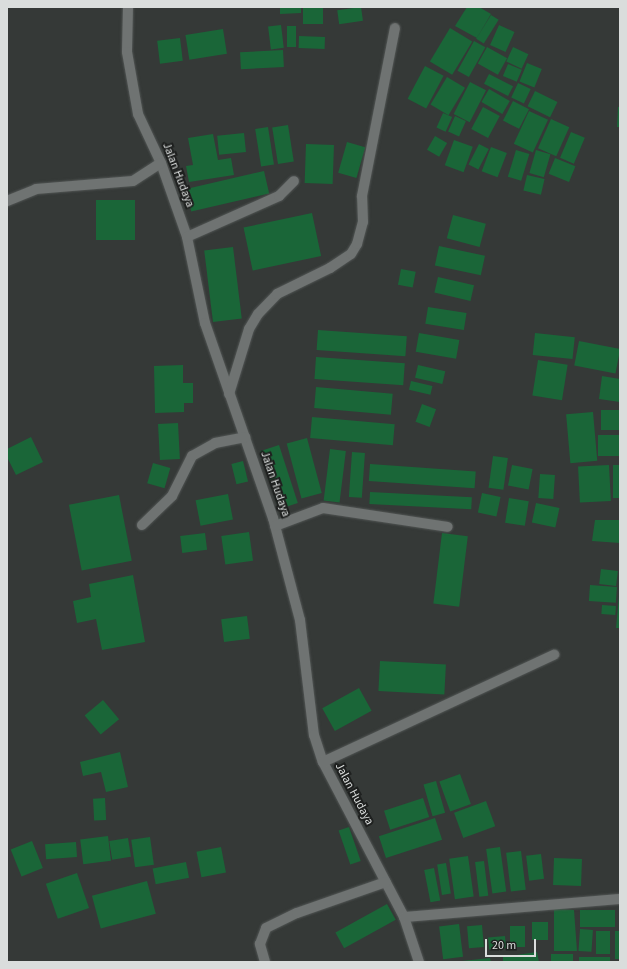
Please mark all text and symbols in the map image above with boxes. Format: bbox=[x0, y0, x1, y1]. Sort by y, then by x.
street label: Jalan Hudaya bbox=[159, 141, 197, 209]
street label: Jalan Hudaya bbox=[257, 449, 293, 519]
street label: Jalan Hudaya bbox=[332, 760, 376, 828]
scale bar bbox=[487, 931, 538, 957]
text: 20 m bbox=[492, 937, 516, 954]

